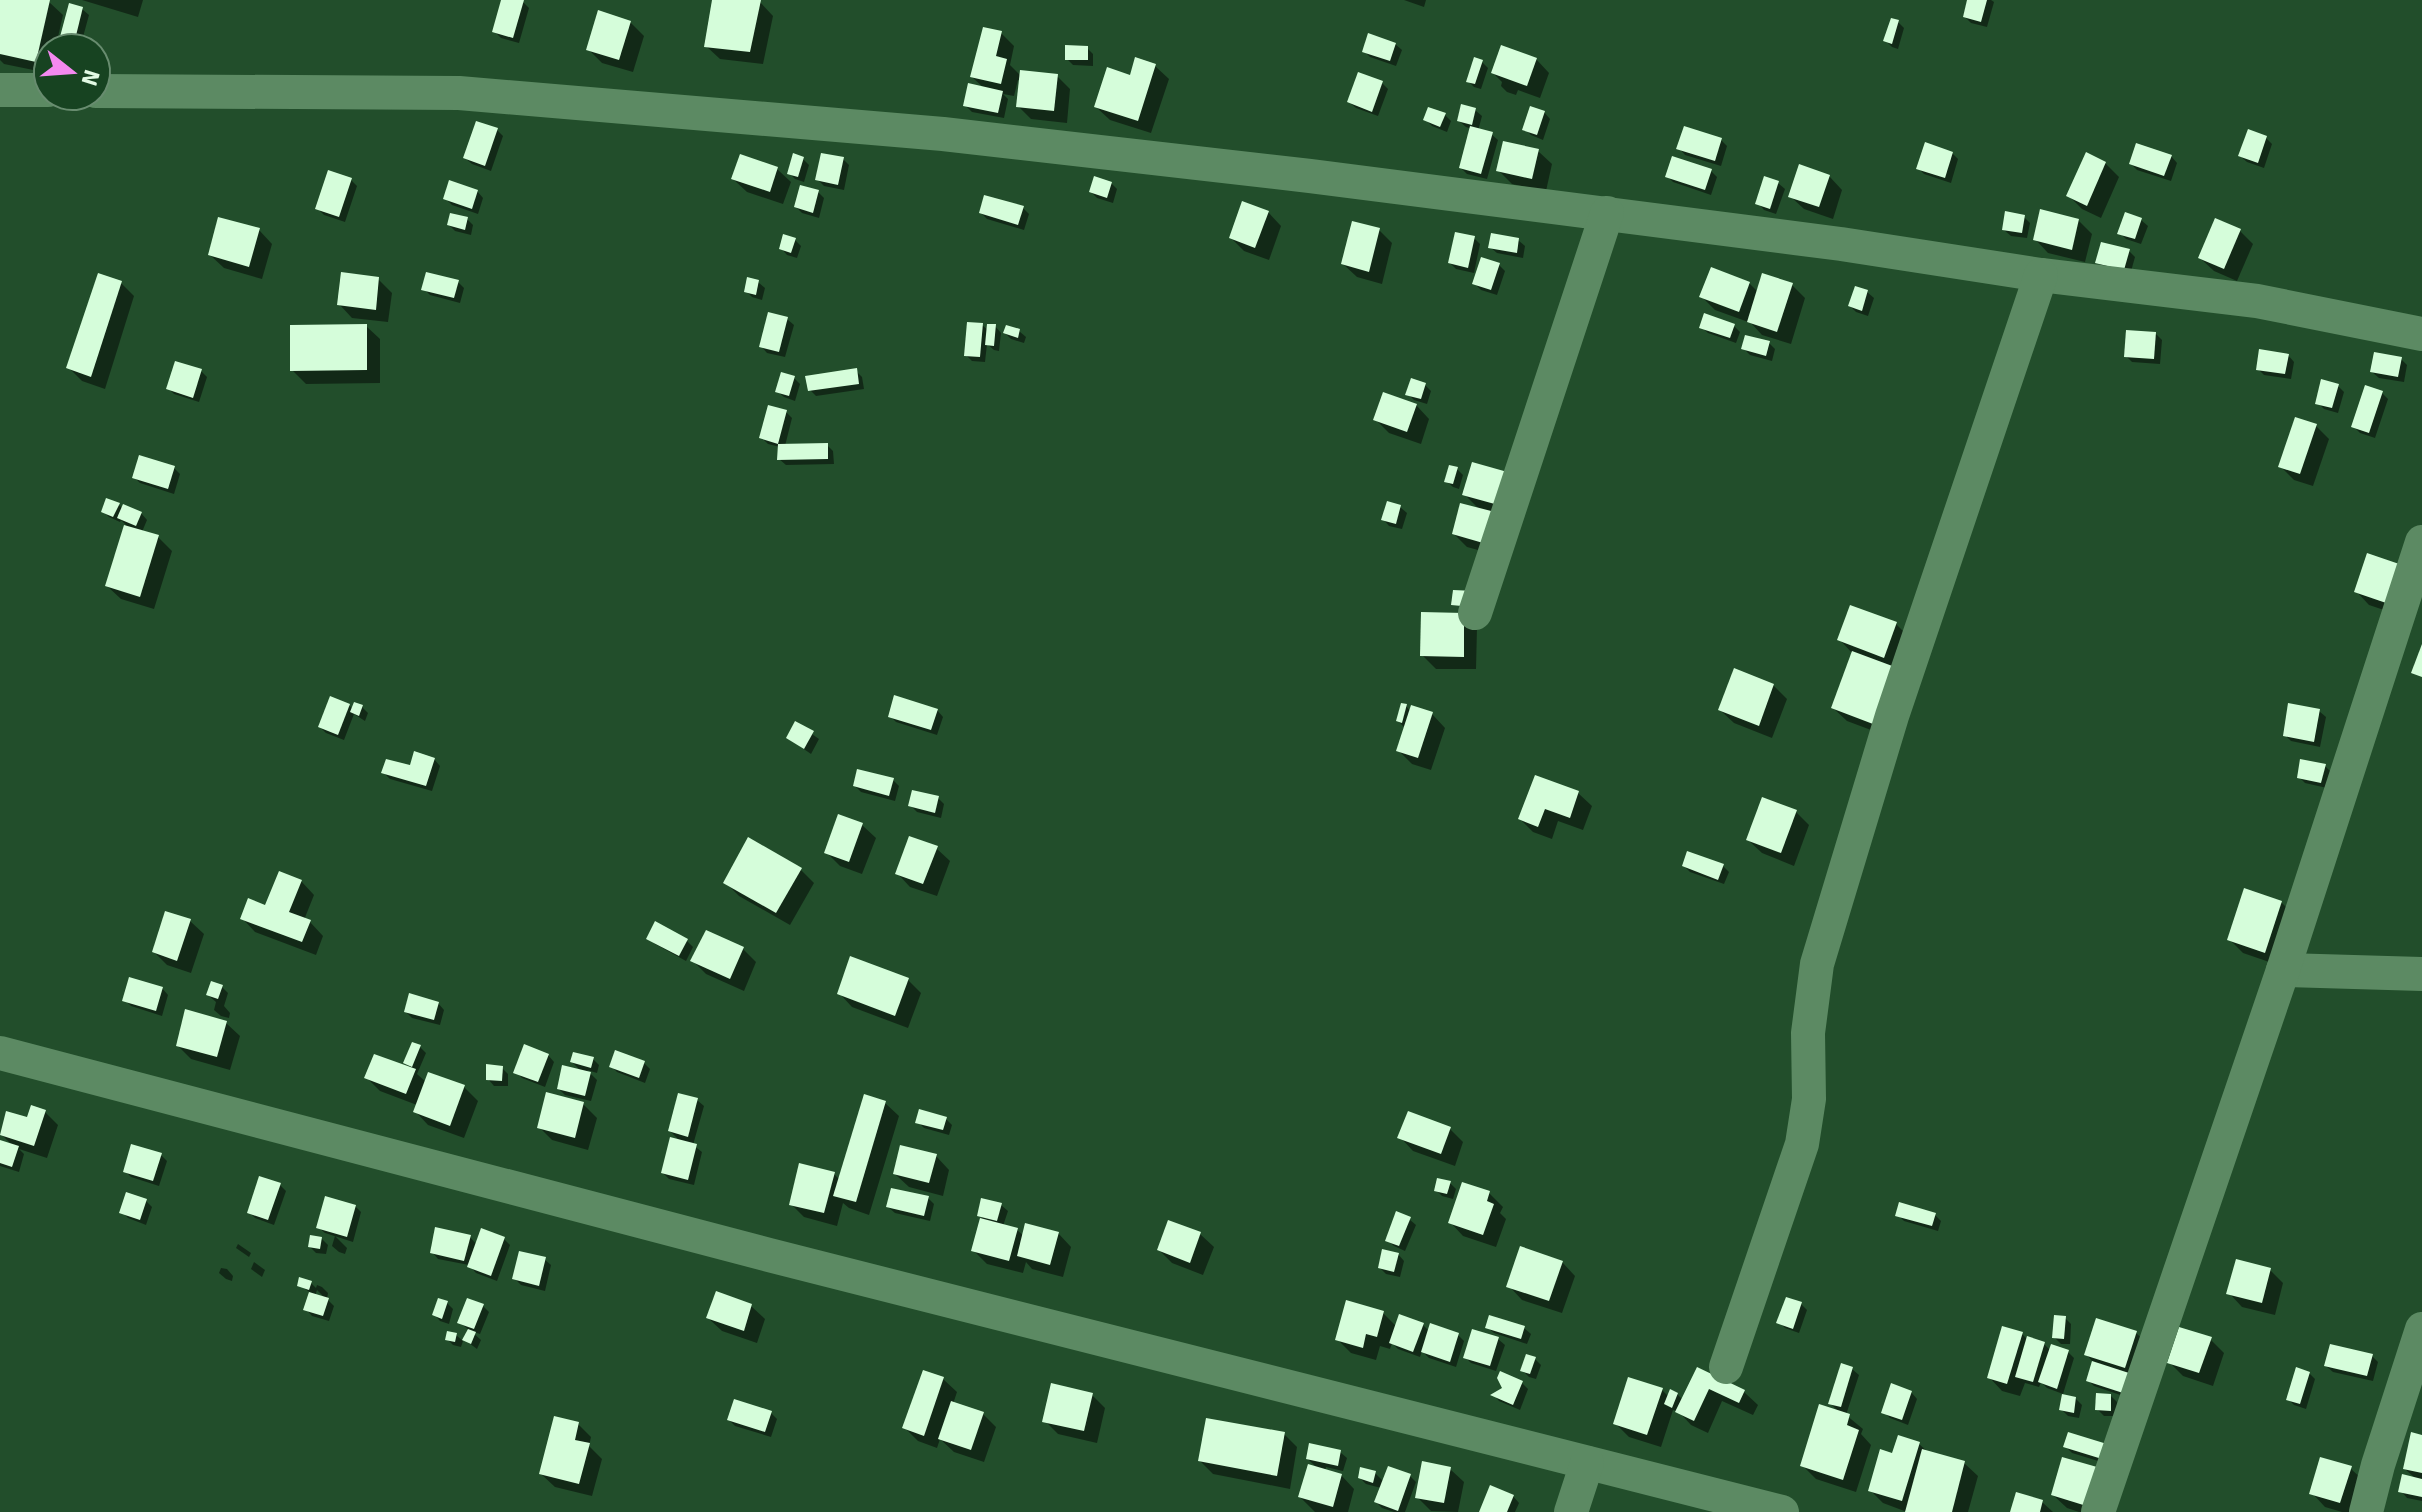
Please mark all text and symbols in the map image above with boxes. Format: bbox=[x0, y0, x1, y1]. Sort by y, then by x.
north arrow bbox=[32, 32, 112, 112]
text: N bbox=[75, 66, 106, 89]

